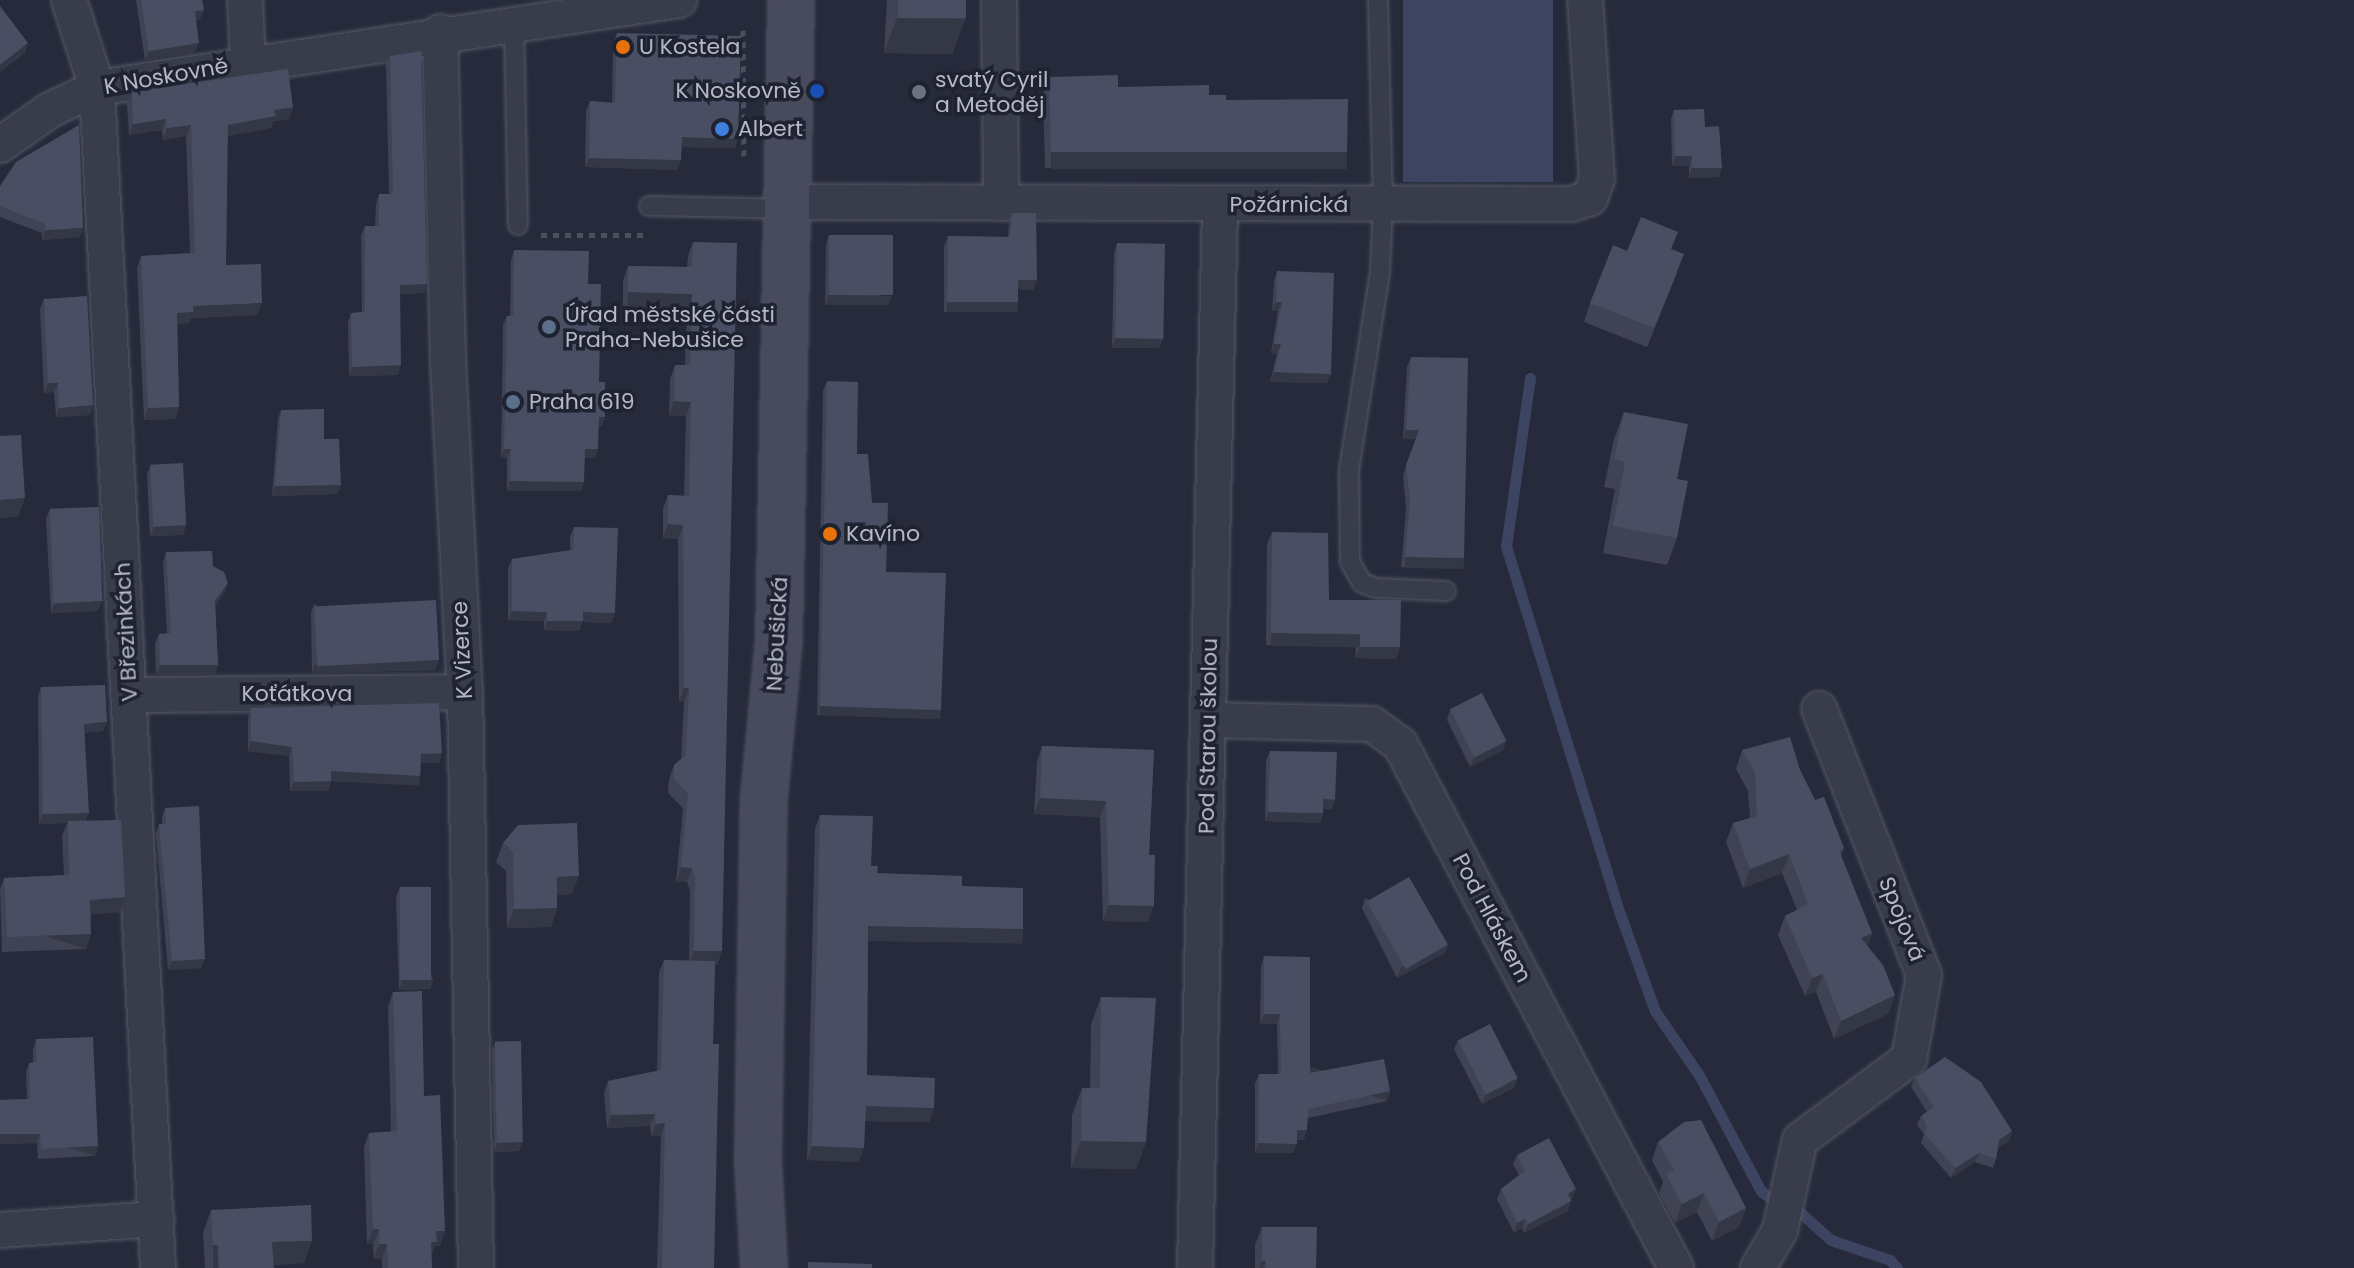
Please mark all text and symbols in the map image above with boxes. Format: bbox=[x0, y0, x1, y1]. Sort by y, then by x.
place label: U Kostela bbox=[639, 34, 740, 60]
marker: U Kostela bbox=[614, 38, 632, 56]
street label: K Noskovně bbox=[102, 52, 230, 100]
place label: svatý Cyril a Metoděj bbox=[935, 66, 1048, 118]
place label: K Noskovně bbox=[675, 78, 801, 104]
marker: K Noskovně bbox=[808, 82, 826, 100]
marker: svatý Cyril a Metoděj bbox=[910, 83, 928, 101]
place label: Albert bbox=[738, 116, 803, 142]
marker: Albert bbox=[713, 120, 731, 138]
street label: Požárnická bbox=[1230, 192, 1348, 218]
place label: Úřad městské části Praha-Nebušice bbox=[565, 301, 775, 352]
marker: Úřad městské části Praha-Nebušice bbox=[540, 318, 558, 336]
place label: Praha 619 bbox=[529, 389, 635, 415]
marker: Praha 619 bbox=[504, 393, 522, 411]
place label: Kavíno bbox=[846, 521, 920, 547]
marker: Kavíno bbox=[821, 525, 839, 543]
street label: V Březinkách bbox=[109, 562, 143, 702]
street label: Nebušická bbox=[761, 576, 793, 692]
street label: K Vizerce bbox=[446, 600, 478, 700]
street label: Pod Starou školou bbox=[1193, 638, 1223, 834]
street label: Koťátkova bbox=[242, 681, 352, 707]
street label: Pod Hláskem bbox=[1447, 849, 1537, 987]
street label: Spojová bbox=[1873, 873, 1931, 965]

